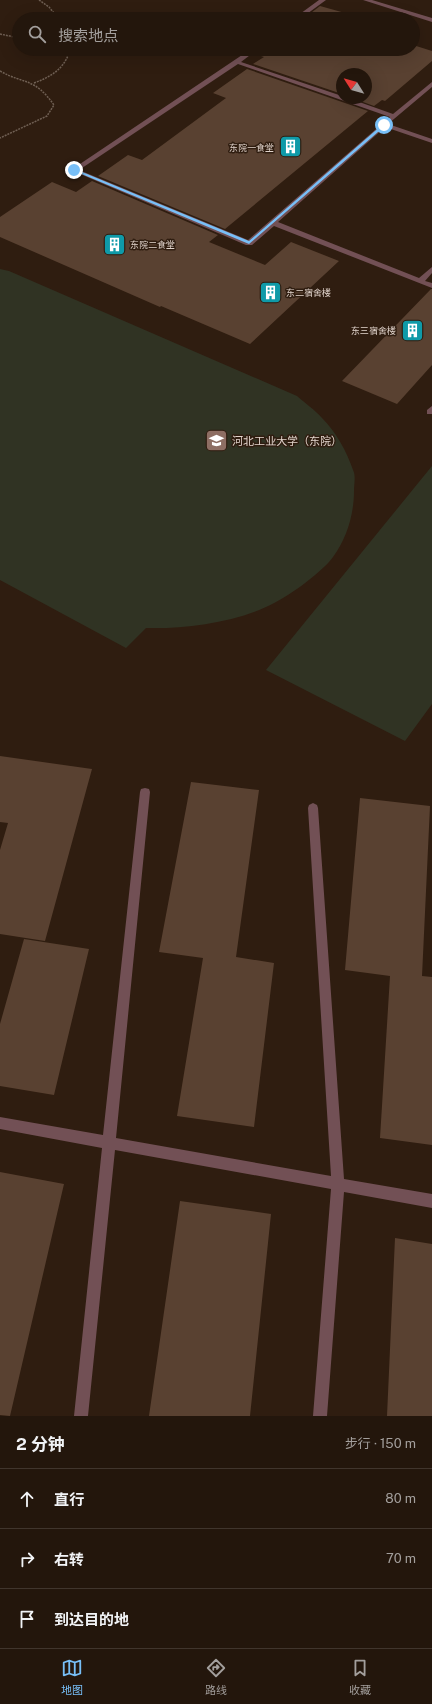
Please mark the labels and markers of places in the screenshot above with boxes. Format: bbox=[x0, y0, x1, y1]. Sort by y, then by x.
building icon: 东院一食堂 bbox=[277, 134, 303, 160]
place label: 东院一食堂 bbox=[229, 142, 274, 153]
building icon: 东院二食堂 bbox=[101, 231, 127, 257]
place label: 东院二食堂 bbox=[130, 239, 175, 250]
building icon: 东二宿舍楼 bbox=[257, 279, 283, 305]
place label: 东二宿舍楼 bbox=[286, 287, 331, 298]
building icon: 东三宿舍楼 bbox=[399, 317, 425, 343]
place label: 东三宿舍楼 bbox=[351, 325, 396, 336]
school or university icon: 河北工业大学（东院） bbox=[203, 428, 229, 454]
place label: 河北工业大学（东院） bbox=[232, 435, 342, 447]

